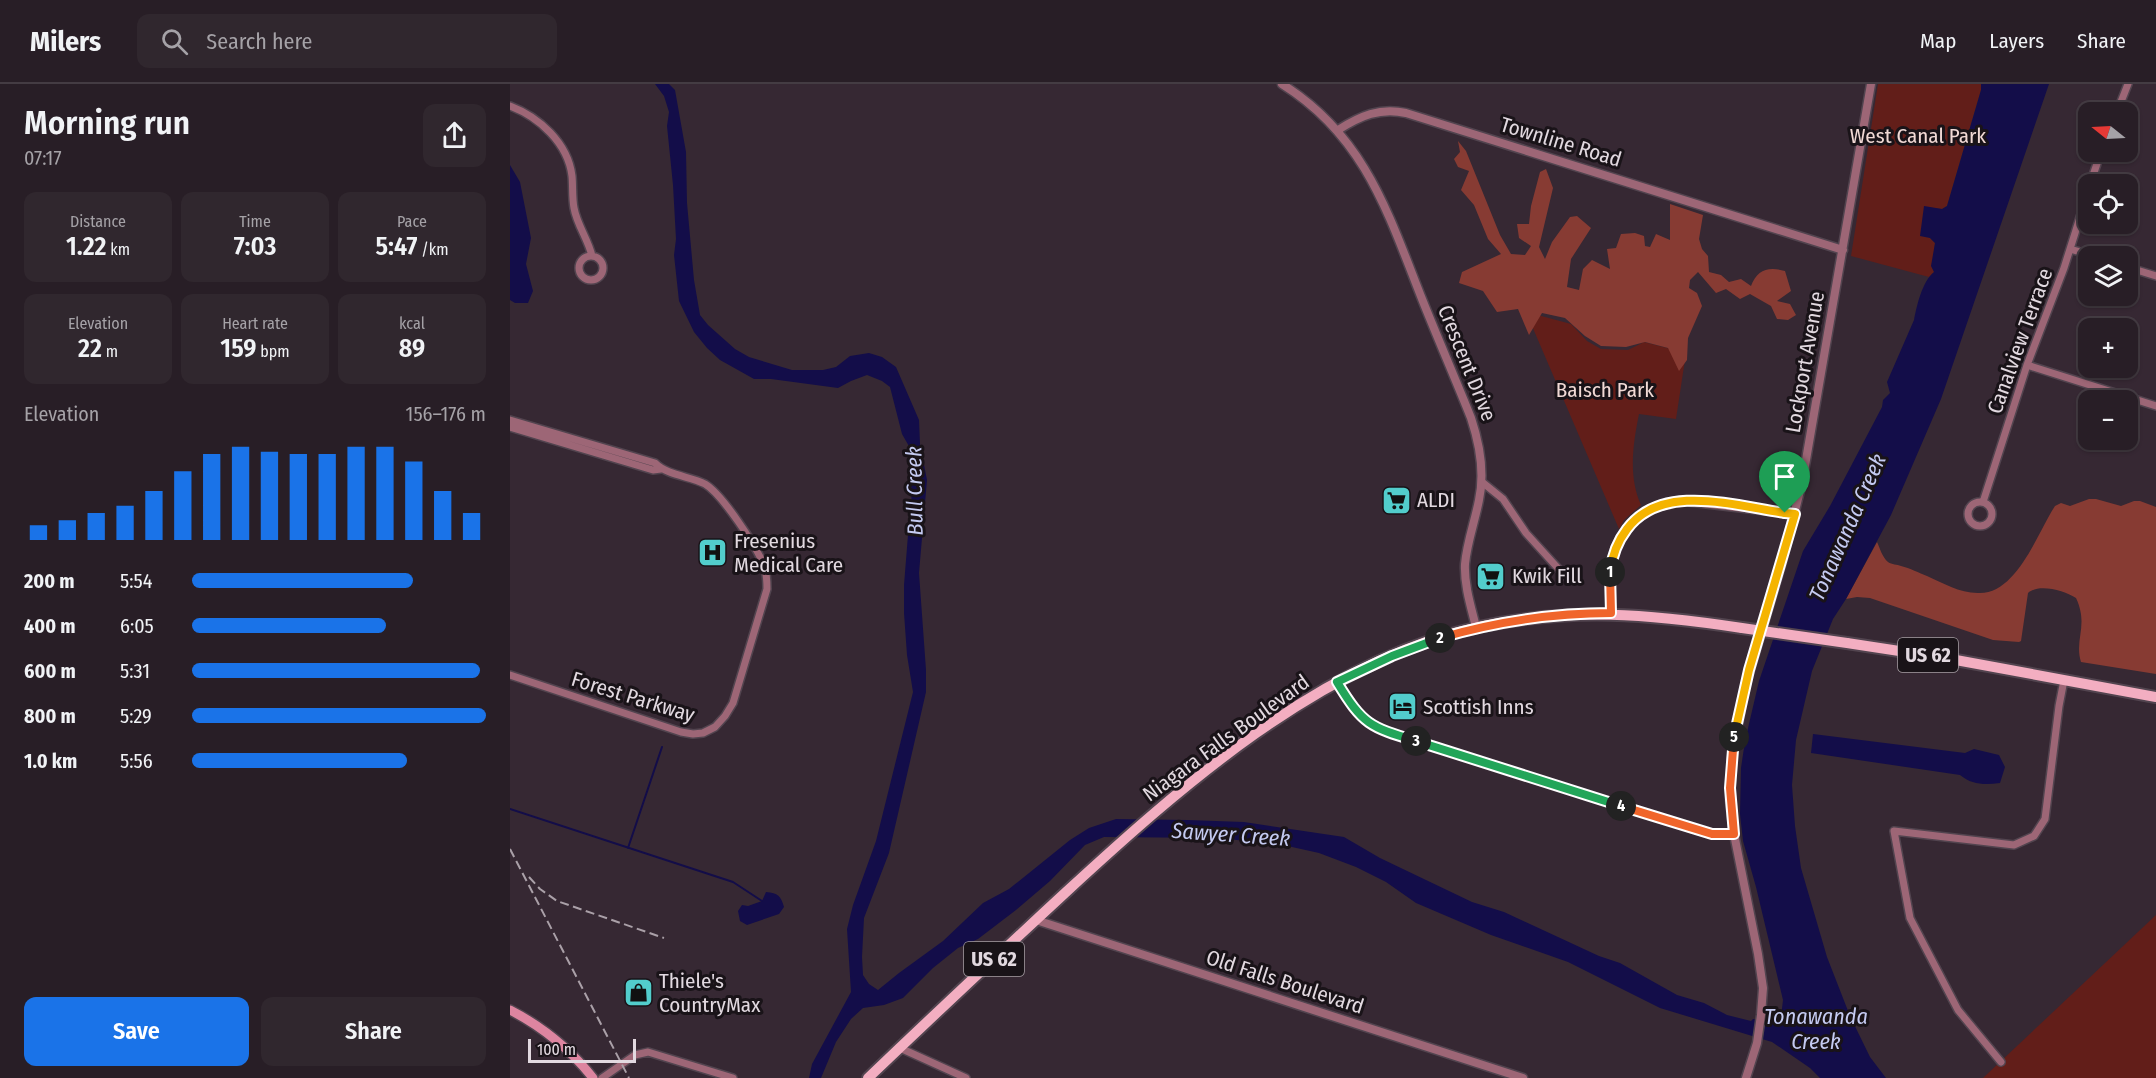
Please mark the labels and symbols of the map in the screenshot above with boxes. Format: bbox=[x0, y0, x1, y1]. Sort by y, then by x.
north arrow bbox=[2078, 102, 2138, 162]
street label: Townline Road bbox=[1497, 111, 1625, 173]
park label: West Canal Park bbox=[1850, 123, 1986, 149]
street label: Canalview Terrace bbox=[1982, 265, 2058, 417]
street label: Lockport Avenue bbox=[1780, 289, 1830, 435]
street label: Crescent Drive bbox=[1432, 301, 1502, 425]
park label: Baisch Park bbox=[1556, 377, 1654, 403]
water label: Bull Creek bbox=[900, 446, 929, 536]
water label: Tonawanda Creek bbox=[1803, 449, 1892, 605]
pin bbox=[1759, 451, 1810, 513]
supermarket icon: ALDI bbox=[1380, 484, 1412, 516]
place label: ALDI bbox=[1417, 487, 1455, 513]
place label: Fresenius Medical Care bbox=[734, 528, 843, 578]
hospital icon: Fresenius Medical Care bbox=[697, 537, 729, 569]
pin: 1 bbox=[1595, 557, 1625, 587]
supermarket icon: Kwik Fill bbox=[1475, 560, 1507, 592]
place label: Kwik Fill bbox=[1512, 563, 1582, 589]
pin: 2 bbox=[1425, 623, 1455, 653]
road number: US 62 bbox=[1898, 638, 1958, 672]
street label: Forest Parkway bbox=[568, 666, 698, 728]
street label: Niagara Falls Boulevard bbox=[1138, 669, 1314, 807]
hotel icon: Scottish Inns bbox=[1386, 691, 1418, 723]
place label: Scottish Inns bbox=[1423, 694, 1534, 720]
pin: 5 bbox=[1719, 722, 1749, 752]
pin: 3 bbox=[1401, 726, 1431, 756]
pin: 4 bbox=[1606, 791, 1636, 821]
water label: Sawyer Creek bbox=[1170, 817, 1291, 852]
road number: US 62 bbox=[964, 942, 1024, 976]
street label: Old Falls Boulevard bbox=[1203, 944, 1367, 1020]
place label: Thiele's CountryMax bbox=[659, 968, 761, 1018]
shop icon: Thiele's CountryMax bbox=[622, 977, 654, 1009]
water label: Tonawanda Creek bbox=[1764, 1003, 1868, 1055]
scale bar bbox=[528, 1036, 636, 1064]

